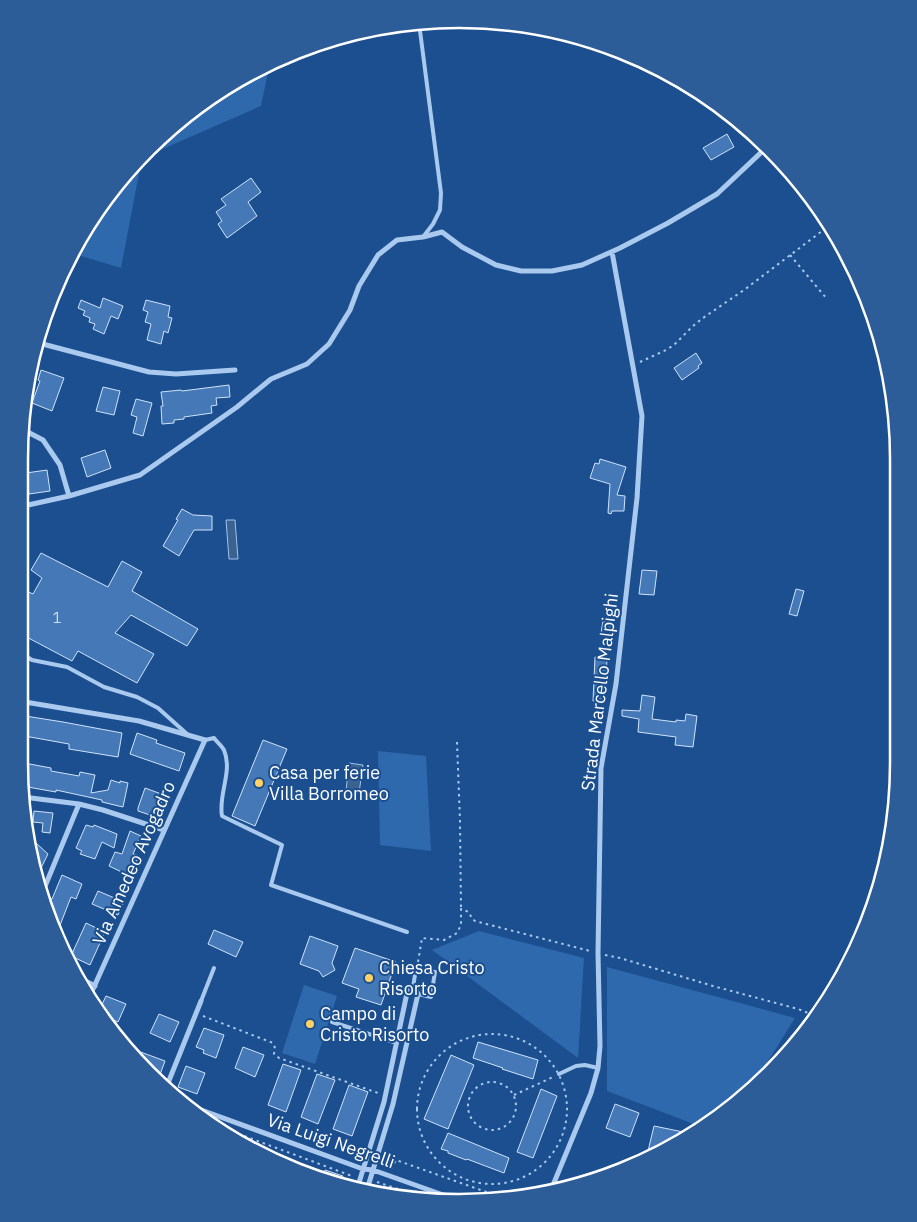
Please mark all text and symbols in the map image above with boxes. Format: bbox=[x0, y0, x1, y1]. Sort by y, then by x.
street label: Strada Marcello Malpighi bbox=[576, 592, 623, 792]
house number: 1 bbox=[52, 608, 62, 627]
place label: Casa per ferie Villa Borromeo bbox=[269, 761, 389, 805]
street label: Via Amedeo Avogadro bbox=[87, 777, 180, 948]
marker: Casa per ferie Villa Borromeo bbox=[253, 777, 265, 789]
place label: Chiesa Cristo Risorto bbox=[379, 956, 485, 1000]
marker: Chiesa Cristo Risorto bbox=[363, 972, 375, 984]
place label: Campo di Cristo Risorto bbox=[320, 1002, 429, 1046]
marker: Campo di Cristo Risorto bbox=[304, 1018, 316, 1030]
street label: Via Luigi Negrelli bbox=[264, 1108, 398, 1173]

